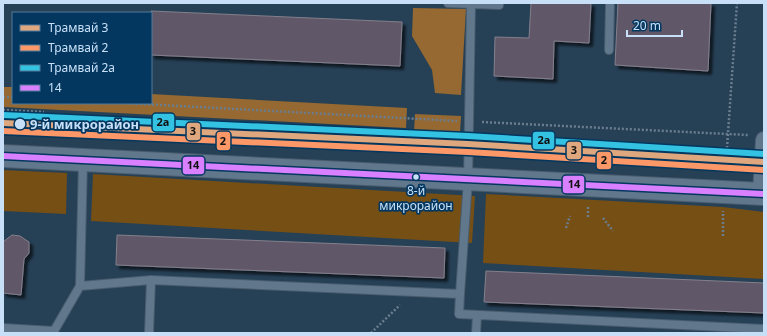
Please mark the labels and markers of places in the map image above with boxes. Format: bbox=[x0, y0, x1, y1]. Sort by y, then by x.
place label: 9-й микрорайон bbox=[30, 115, 139, 133]
marker: 9-й микрорайон bbox=[13, 117, 27, 131]
marker: 8-й микрорайон bbox=[411, 172, 421, 182]
place label: 8-й микрорайон bbox=[379, 182, 453, 214]

